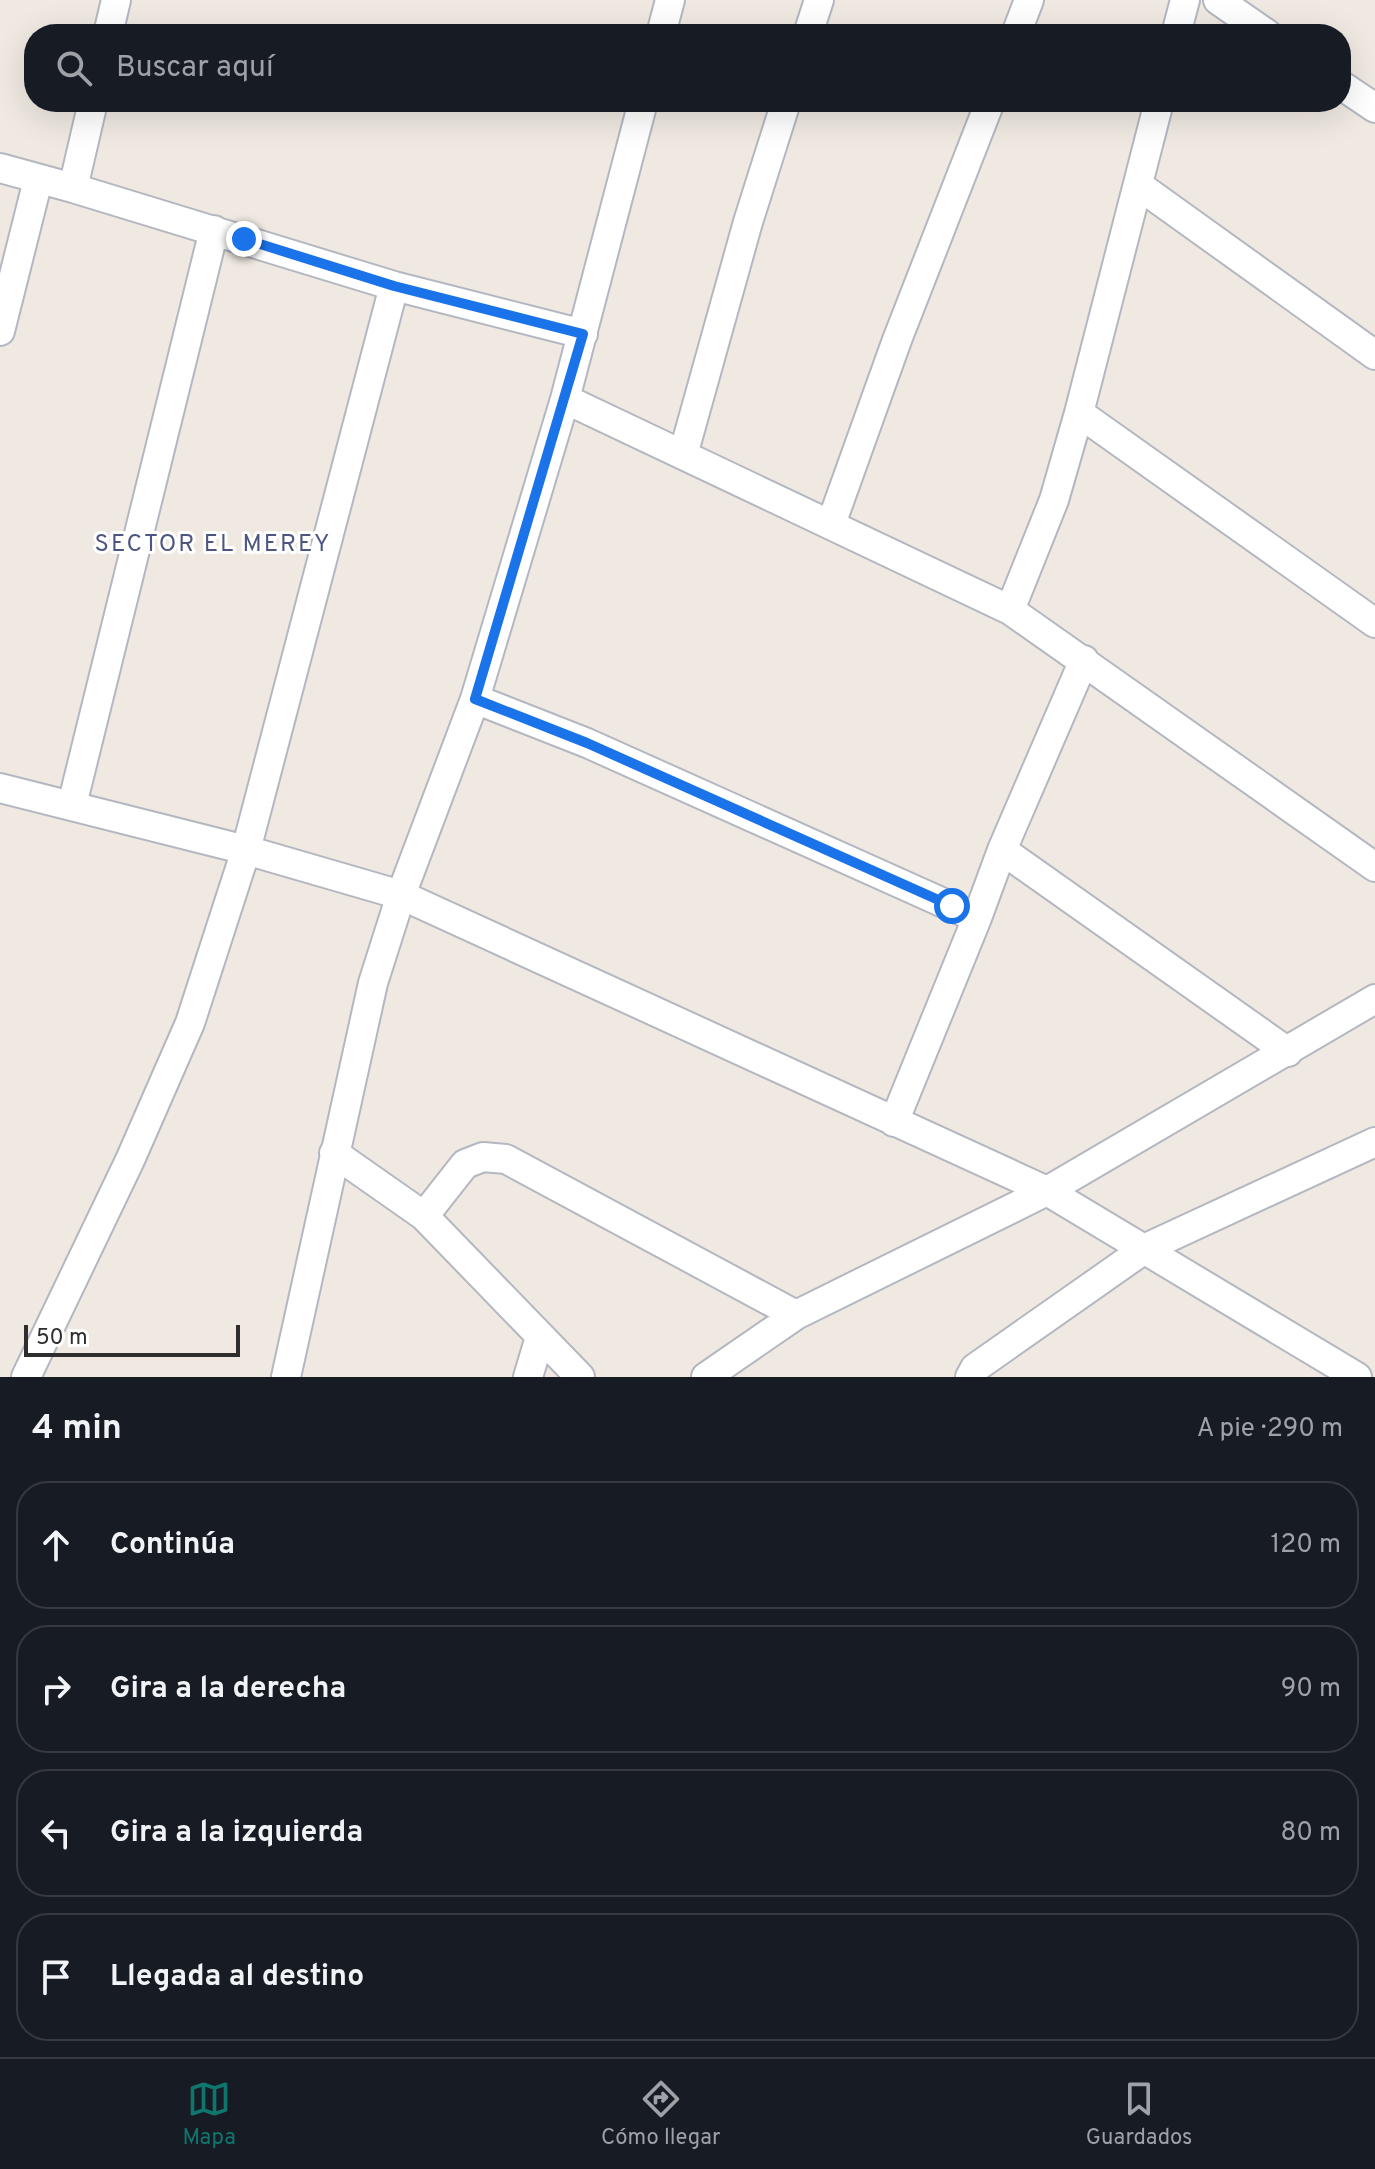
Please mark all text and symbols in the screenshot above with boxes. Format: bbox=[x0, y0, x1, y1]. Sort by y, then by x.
search box bbox=[24, 24, 1351, 112]
icon: search bbox=[52, 46, 96, 90]
text: Buscar aquí bbox=[116, 50, 274, 87]
route end bbox=[226, 221, 262, 257]
district label: SECTOR EL MEREY bbox=[95, 530, 331, 560]
route start bbox=[934, 888, 970, 924]
scale bar bbox=[24, 1321, 240, 1357]
text: 50 m bbox=[36, 1325, 88, 1352]
text: 4 min bbox=[32, 1408, 122, 1451]
text: A pie · 290 m bbox=[1197, 1413, 1343, 1446]
icon: ahead bbox=[34, 1523, 78, 1567]
text: Continúa bbox=[110, 1527, 235, 1564]
text: 120 m bbox=[1271, 1529, 1341, 1562]
icon: right bbox=[34, 1667, 78, 1711]
text: Gira a la derecha bbox=[110, 1671, 346, 1708]
text: 90 m bbox=[1281, 1673, 1341, 1706]
icon: left bbox=[34, 1811, 78, 1855]
text: Gira a la izquierda bbox=[110, 1815, 363, 1852]
text: 80 m bbox=[1281, 1817, 1341, 1850]
icon: arrive bbox=[34, 1955, 78, 1999]
text: Llegada al destino bbox=[110, 1959, 364, 1996]
tab: Mapa bbox=[183, 2077, 236, 2152]
tab: Cómo llegar bbox=[601, 2077, 721, 2152]
tab: Guardados bbox=[1086, 2077, 1192, 2152]

